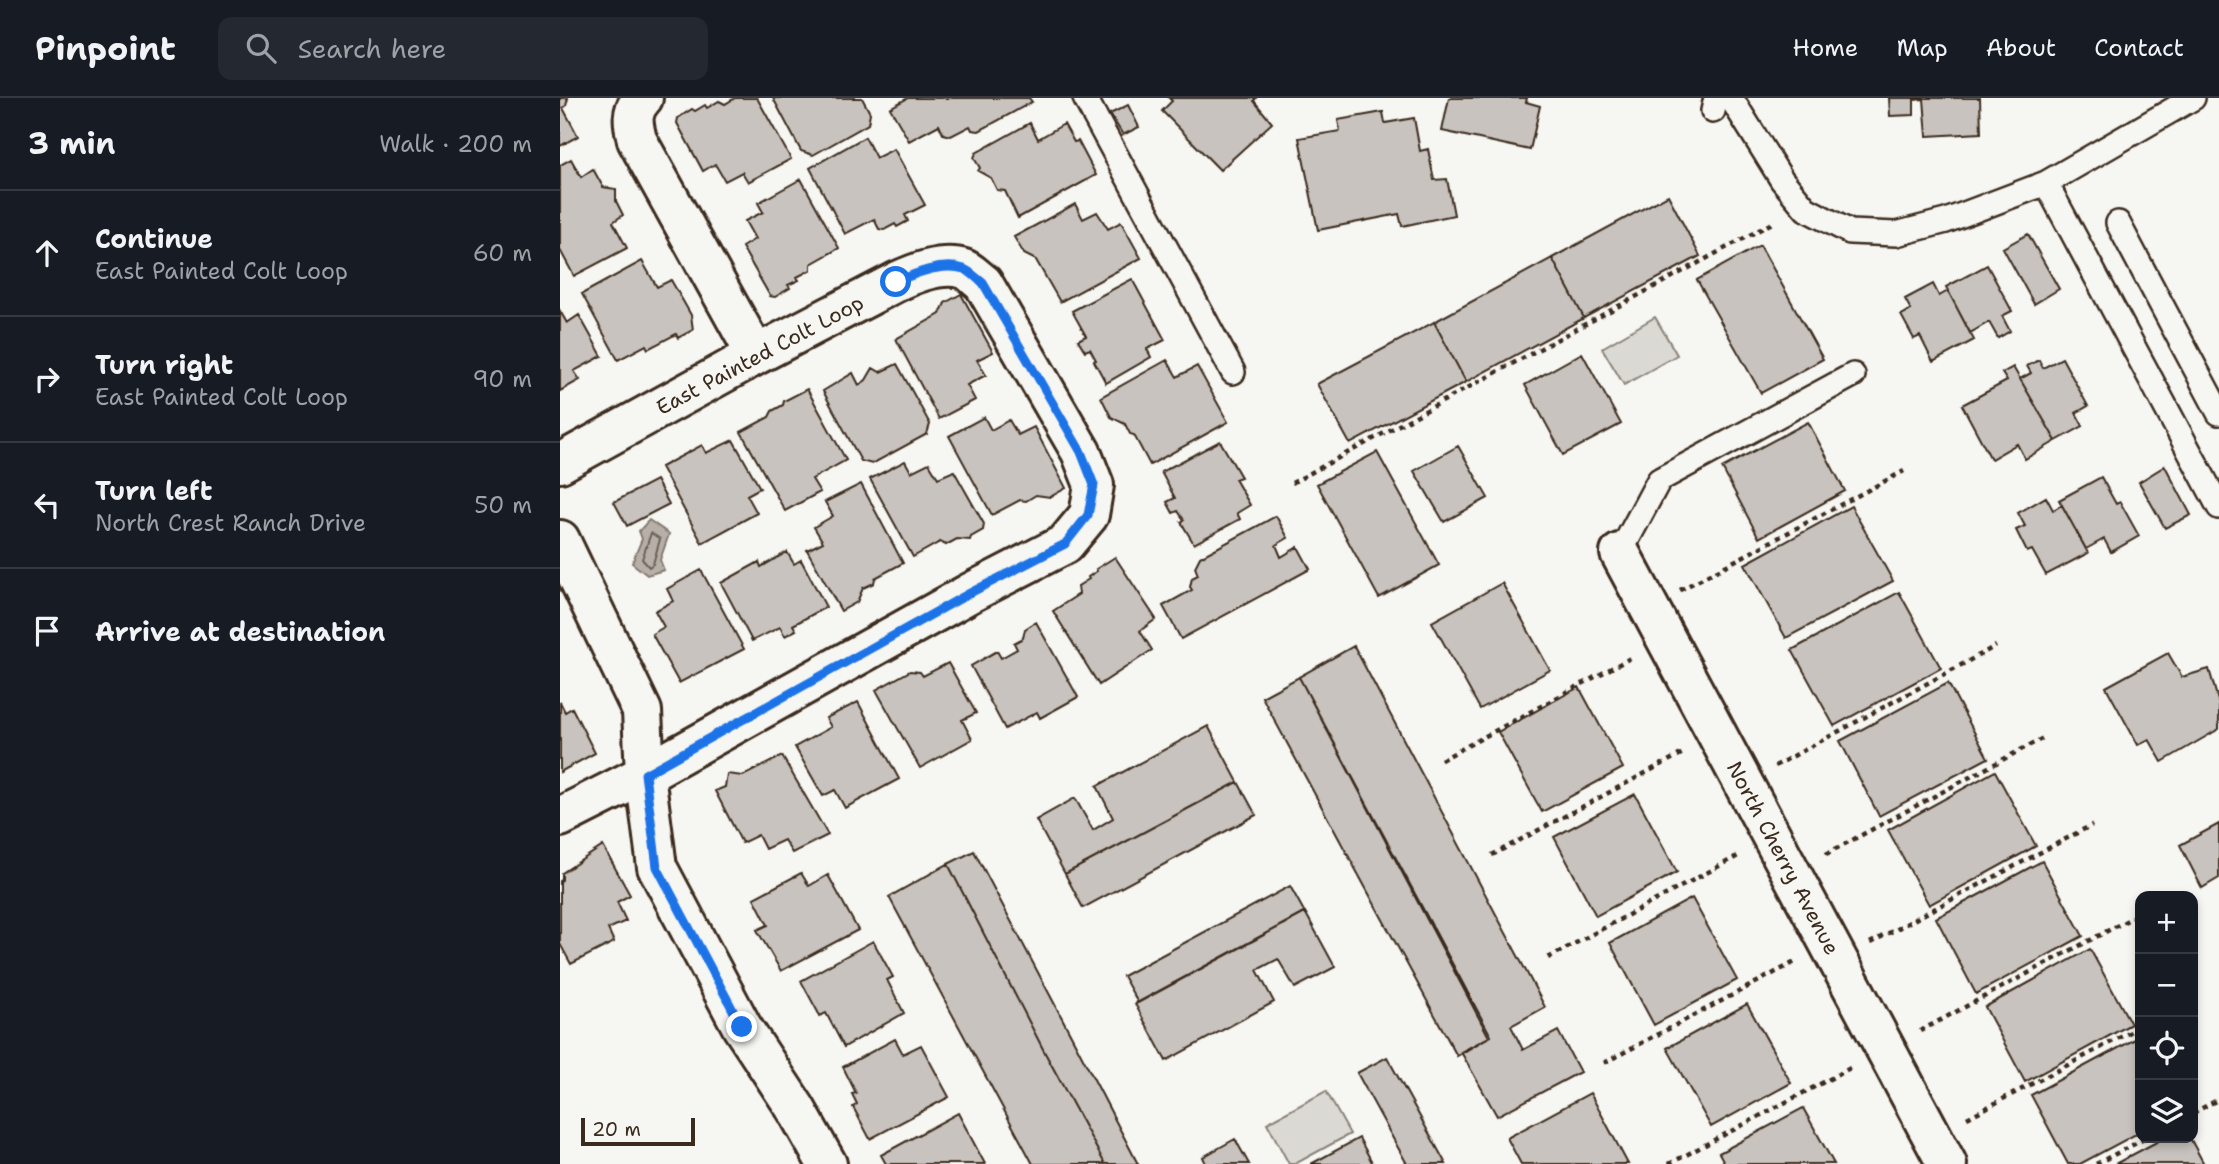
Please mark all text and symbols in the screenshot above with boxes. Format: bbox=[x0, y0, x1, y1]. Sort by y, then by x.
search box bbox=[218, 17, 708, 80]
text: Pinpoint bbox=[35, 26, 176, 71]
icon: search bbox=[242, 29, 280, 67]
text: Search here bbox=[298, 31, 446, 66]
text: Home bbox=[1792, 32, 1858, 64]
text: Map bbox=[1896, 32, 1948, 64]
text: About bbox=[1986, 32, 2056, 64]
text: Contact bbox=[2094, 32, 2184, 64]
text: 3 min bbox=[28, 123, 115, 164]
text: Walk · 200 m bbox=[379, 129, 532, 159]
text: Continue bbox=[95, 221, 213, 256]
icon: ahead bbox=[28, 234, 66, 272]
text: 60 m bbox=[473, 238, 532, 268]
text: East Painted Colt Loop bbox=[95, 256, 348, 286]
route start bbox=[880, 266, 911, 297]
street label: East Painted Colt Loop bbox=[651, 288, 869, 422]
text: Turn right bbox=[95, 347, 233, 382]
icon: right bbox=[28, 360, 66, 398]
text: 90 m bbox=[472, 364, 532, 394]
text: East Painted Colt Loop bbox=[95, 382, 348, 412]
text: Turn left bbox=[95, 473, 212, 508]
icon: left bbox=[28, 486, 66, 524]
text: 50 m bbox=[474, 490, 532, 520]
text: North Crest Ranch Drive bbox=[95, 508, 366, 538]
icon: arrive bbox=[28, 612, 66, 650]
text: Arrive at destination bbox=[95, 614, 385, 649]
street label: North Cherry Avenue bbox=[1720, 756, 1846, 960]
map controls bbox=[2135, 891, 2198, 1143]
button: + bbox=[2135, 891, 2198, 954]
button: − bbox=[2135, 954, 2198, 1017]
route end bbox=[726, 1011, 757, 1042]
button: locate bbox=[2135, 1017, 2198, 1080]
button: layers bbox=[2135, 1080, 2198, 1143]
scale bar bbox=[581, 1115, 695, 1147]
text: 20 m bbox=[592, 1117, 641, 1142]

